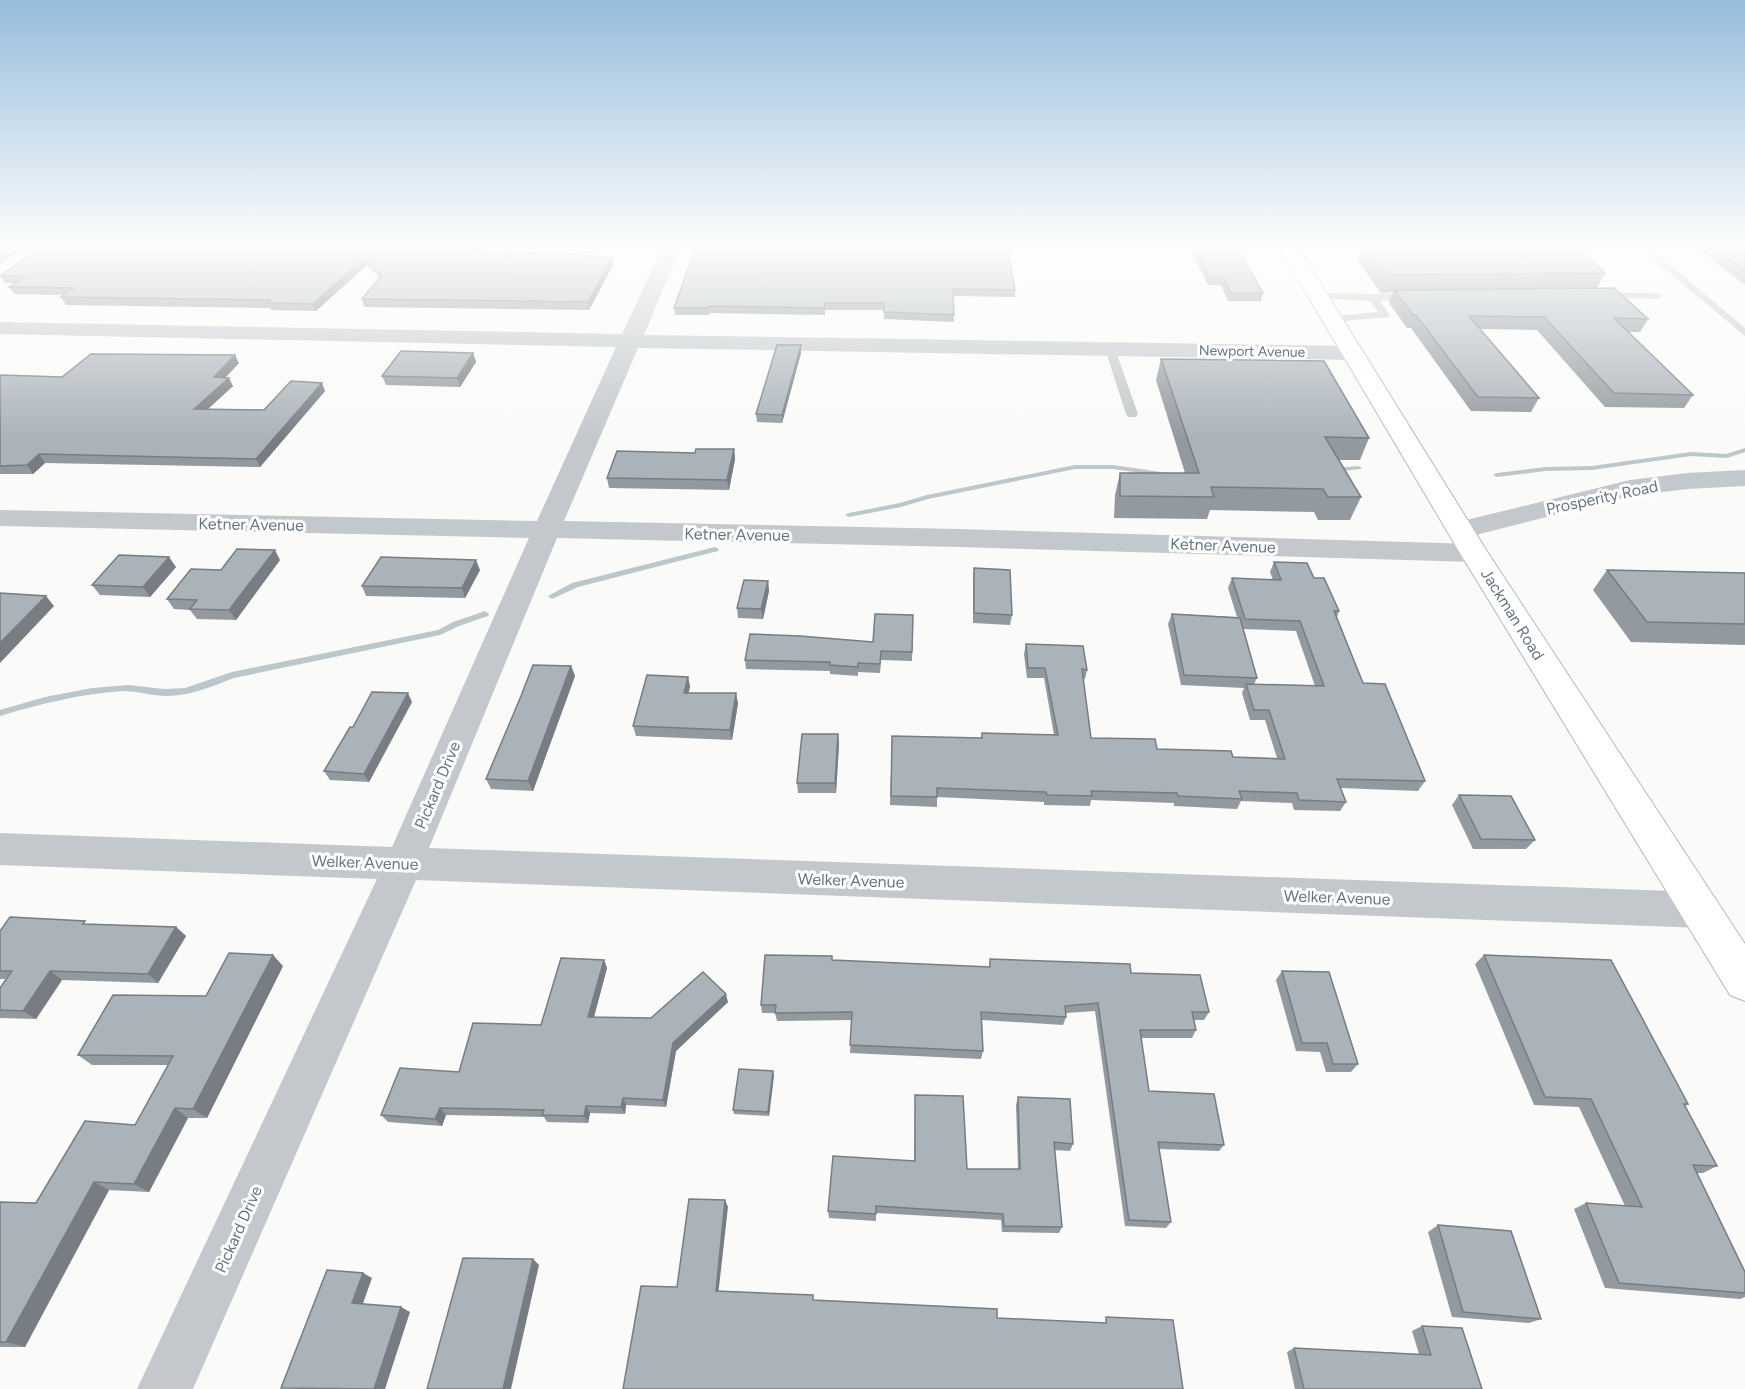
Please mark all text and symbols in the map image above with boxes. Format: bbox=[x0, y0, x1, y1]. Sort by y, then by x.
street label: Newport Avenue bbox=[1199, 342, 1306, 361]
street label: Prosperity Road bbox=[1544, 476, 1660, 519]
street label: Ketner Avenue bbox=[198, 514, 304, 535]
street label: Ketner Avenue bbox=[684, 524, 790, 545]
street label: Ketner Avenue bbox=[1170, 534, 1276, 557]
street label: Jackman Road bbox=[1477, 565, 1548, 664]
street label: Pickard Drive bbox=[411, 738, 464, 832]
street label: Welker Avenue bbox=[311, 851, 419, 874]
street label: Welker Avenue bbox=[797, 869, 905, 892]
street label: Welker Avenue bbox=[1283, 886, 1391, 909]
street label: Pickard Drive bbox=[211, 1183, 266, 1276]

